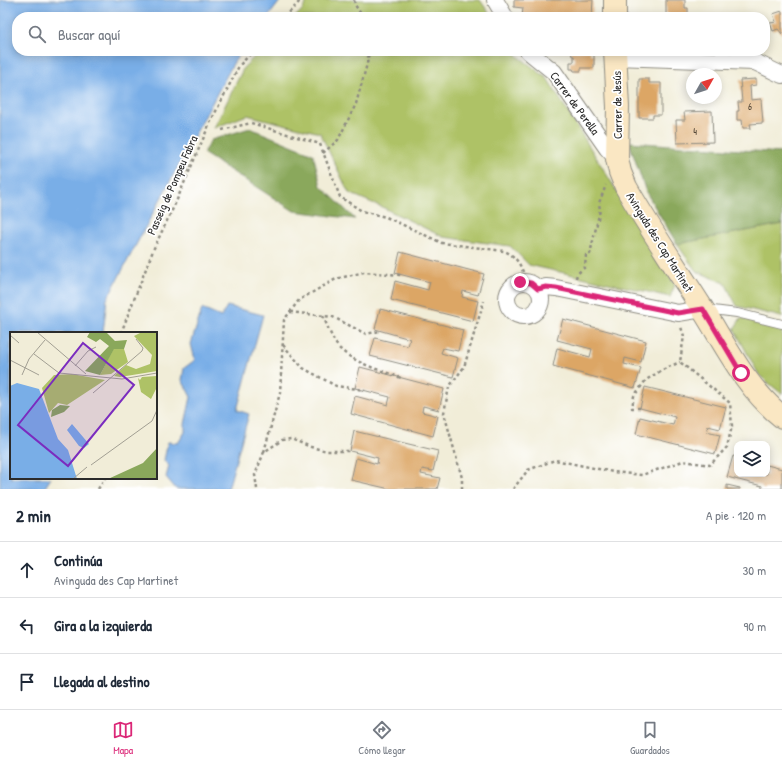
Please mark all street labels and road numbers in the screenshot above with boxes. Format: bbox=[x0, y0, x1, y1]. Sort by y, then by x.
street label: Carrer de Perella bbox=[546, 68, 604, 138]
street label: Carrer de Jesús bbox=[608, 70, 626, 139]
street label: Passeig de Pompeu Fabra bbox=[142, 132, 202, 237]
street label: Avinguda des Cap Martinet bbox=[622, 189, 698, 296]

